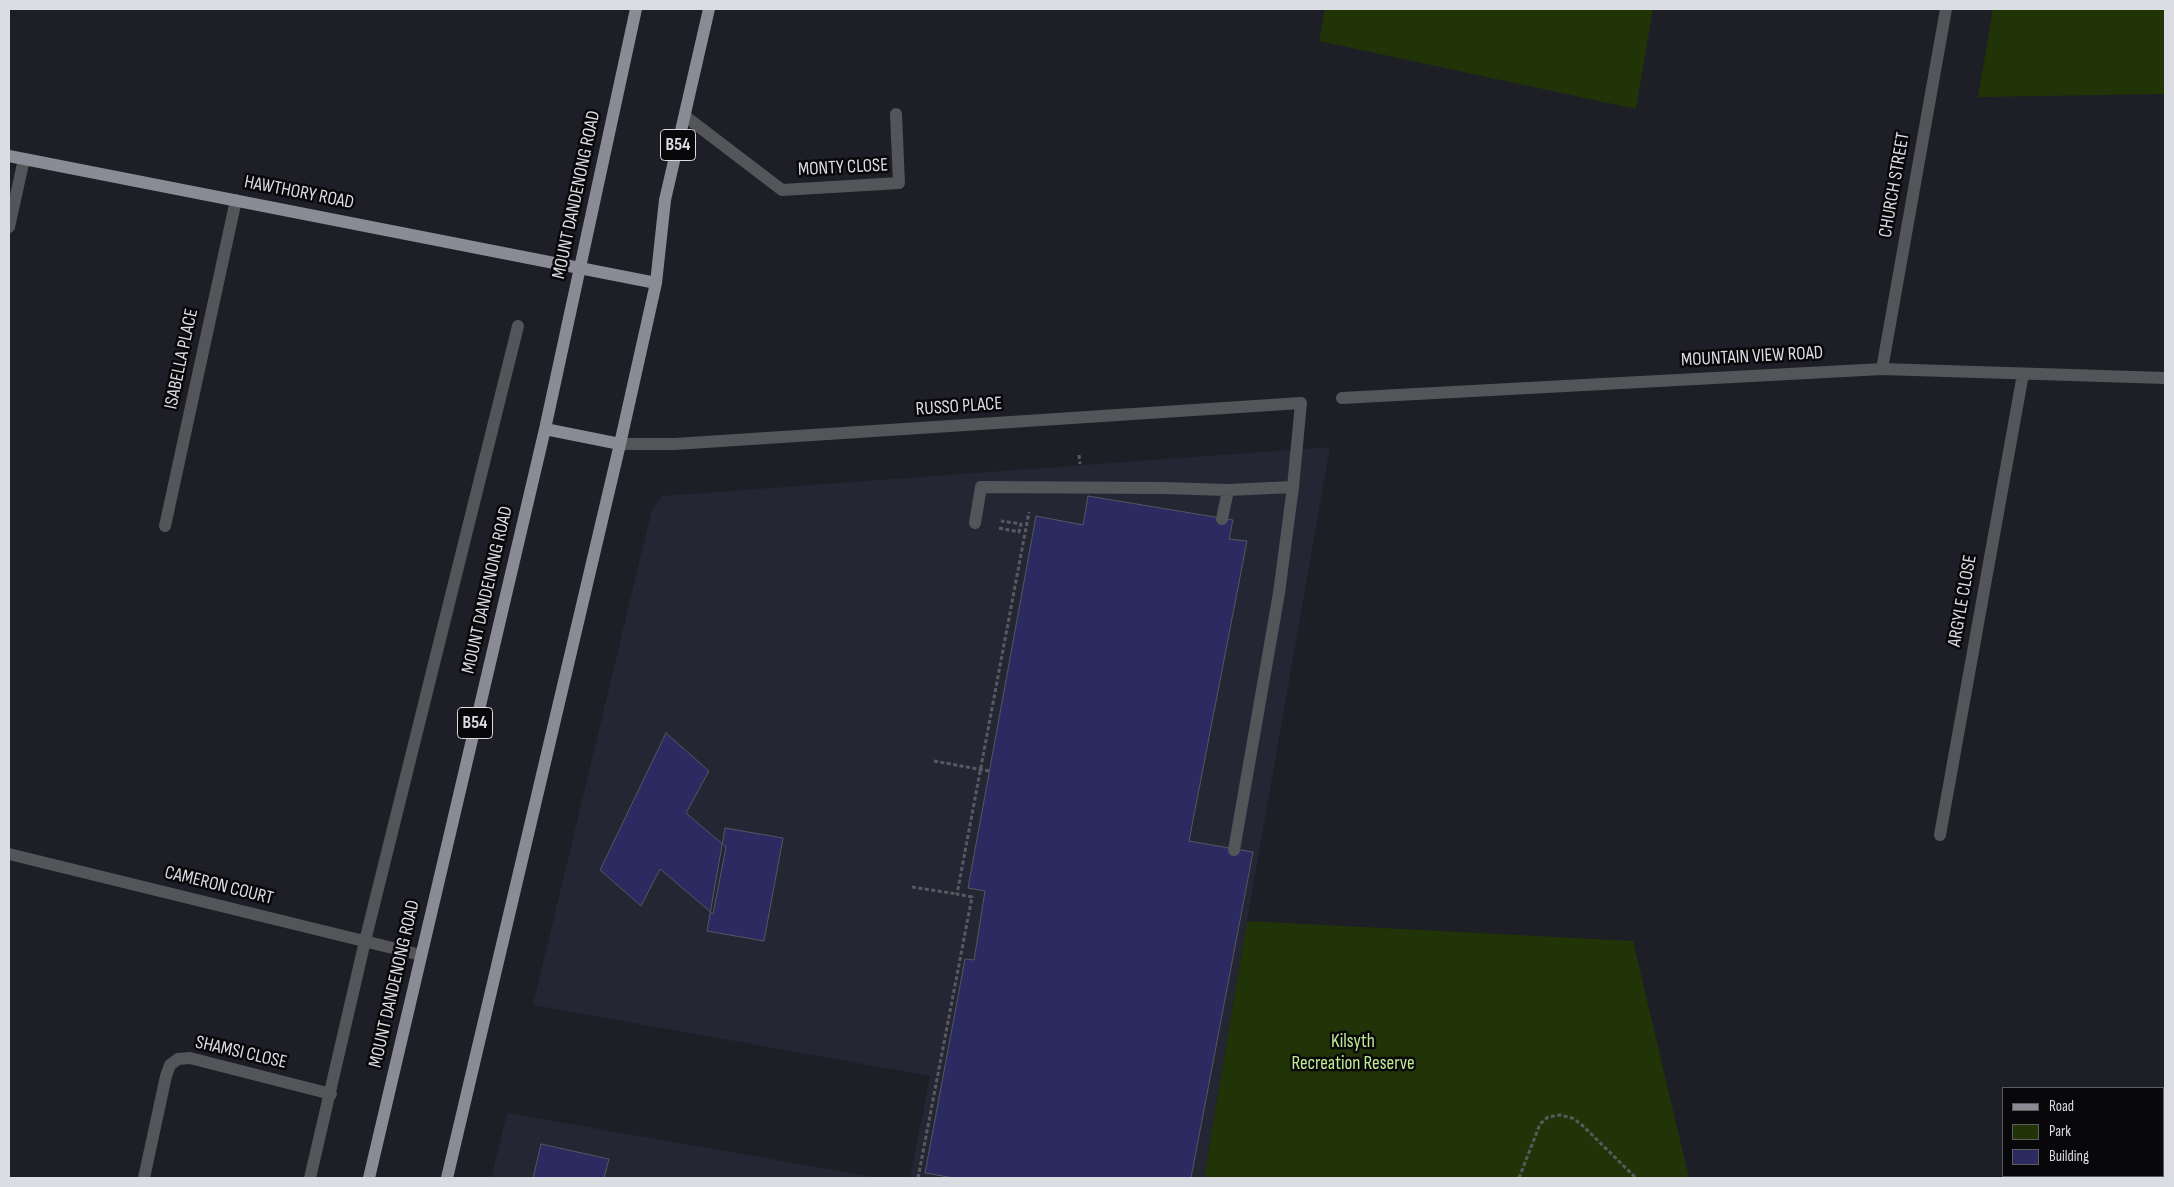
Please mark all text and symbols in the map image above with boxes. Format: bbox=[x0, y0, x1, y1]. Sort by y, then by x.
street label: MOUNT DANDENONG ROAD bbox=[548, 109, 606, 281]
road number: B54 bbox=[660, 130, 696, 160]
street label: CHURCH STREET bbox=[1875, 130, 1915, 240]
street label: MONTY CLOSE bbox=[797, 154, 889, 182]
street label: HAWTHORY ROAD bbox=[242, 171, 356, 215]
street label: ISABELLA PLACE bbox=[160, 307, 204, 411]
street label: MOUNTAIN VIEW ROAD bbox=[1680, 342, 1824, 372]
street label: RUSSO PLACE bbox=[915, 393, 1003, 421]
street label: MOUNT DANDENONG ROAD bbox=[458, 504, 518, 676]
street label: ARGYLE CLOSE bbox=[1944, 553, 1982, 649]
road number: B54 bbox=[458, 708, 492, 738]
street label: CAMERON COURT bbox=[162, 861, 276, 911]
street label: MOUNT DANDENONG ROAD bbox=[365, 898, 425, 1070]
street label: SHAMSI CLOSE bbox=[193, 1031, 289, 1075]
park label: Kilsyth Recreation Reserve bbox=[1291, 1031, 1415, 1075]
legend bbox=[2002, 1087, 2164, 1177]
text: Road bbox=[2049, 1097, 2074, 1116]
text: Park bbox=[2049, 1122, 2071, 1141]
text: Building bbox=[2049, 1147, 2089, 1166]

